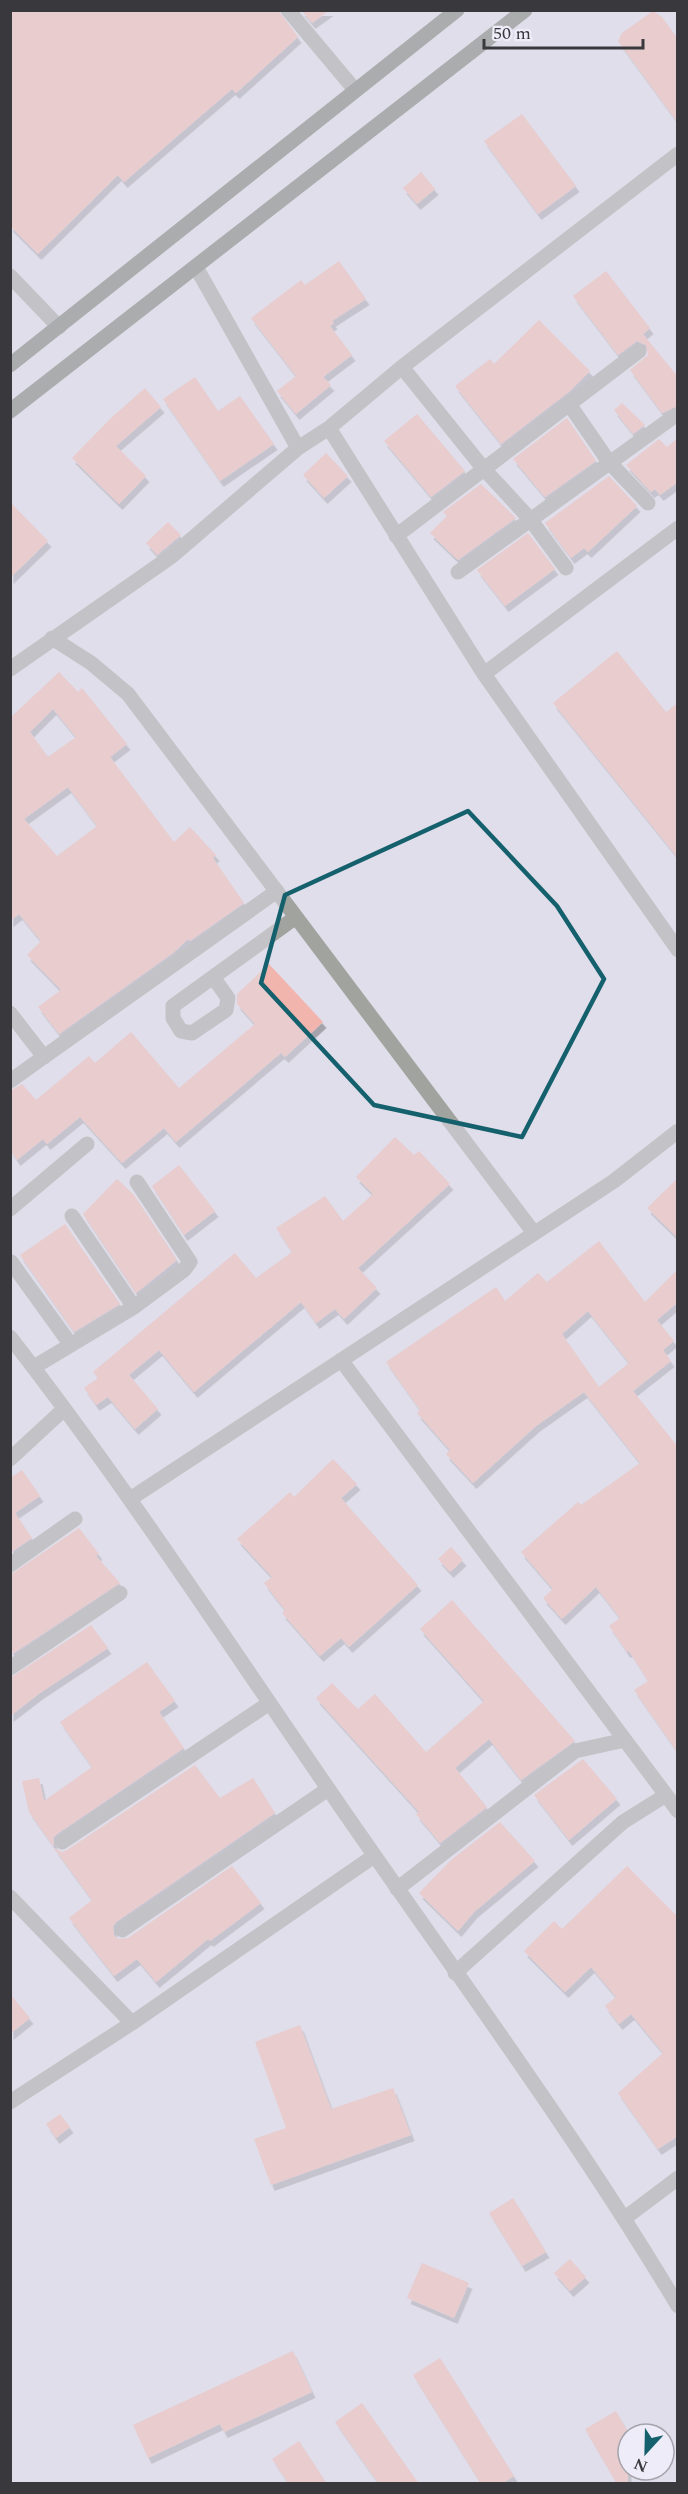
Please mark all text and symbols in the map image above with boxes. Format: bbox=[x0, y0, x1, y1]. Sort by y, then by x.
scale bar bbox=[484, 12, 643, 50]
text: 50 m bbox=[493, 20, 531, 47]
north arrow bbox=[616, 2422, 676, 2482]
text: N bbox=[630, 2451, 651, 2479]

